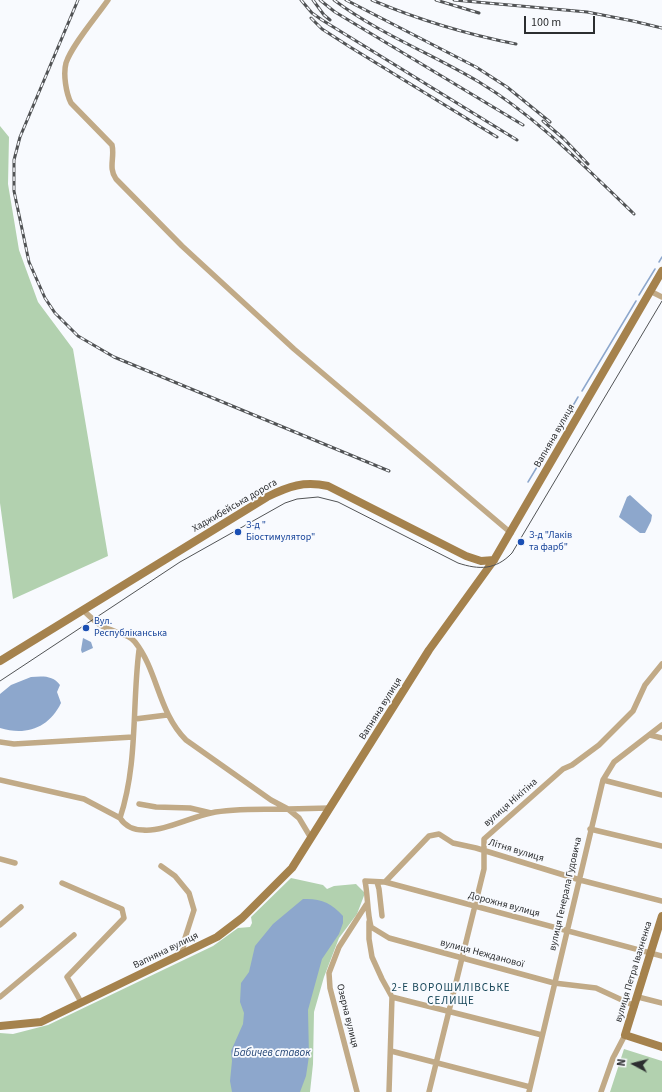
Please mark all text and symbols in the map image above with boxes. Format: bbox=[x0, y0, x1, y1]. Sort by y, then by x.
scale bar bbox=[526, 8, 597, 34]
text: 100 m bbox=[531, 14, 561, 31]
street label: Вапняна вулиця bbox=[532, 402, 578, 470]
street label: Хаджибейська дорога bbox=[190, 477, 280, 535]
place label: З-д " Біостимулятор" bbox=[246, 520, 315, 544]
marker: З-д " Біостимулятор" bbox=[233, 527, 243, 537]
place label: З-д "Лаків та фарб" bbox=[529, 530, 572, 554]
marker: З-д "Лаків та фарб" bbox=[516, 537, 526, 547]
place label: Вул. Республіканська bbox=[94, 616, 167, 640]
marker: Вул. Республіканська bbox=[81, 623, 91, 633]
street label: Вапняна вулиця bbox=[357, 676, 405, 742]
street label: вулиця Нікітіна bbox=[482, 776, 540, 830]
street label: вулиця Генерала Гудовича bbox=[547, 836, 585, 952]
street label: Літня вулиця bbox=[487, 837, 545, 865]
street label: Дорожня вулиця bbox=[467, 890, 541, 920]
street label: вулиця Петра Івахненка bbox=[613, 920, 655, 1024]
street label: Вапняна вулиця bbox=[131, 930, 201, 972]
street label: вулиця Нежданової bbox=[439, 937, 525, 971]
district label: 2-Е ВОРОШИЛІВСЬКЕ СЕЛИЩЕ bbox=[391, 982, 511, 1008]
street label: Озерна вулиця bbox=[333, 983, 361, 1049]
north arrow bbox=[614, 1044, 654, 1084]
water label: Бабичев ставок bbox=[234, 1047, 310, 1061]
text: N bbox=[614, 1058, 629, 1067]

